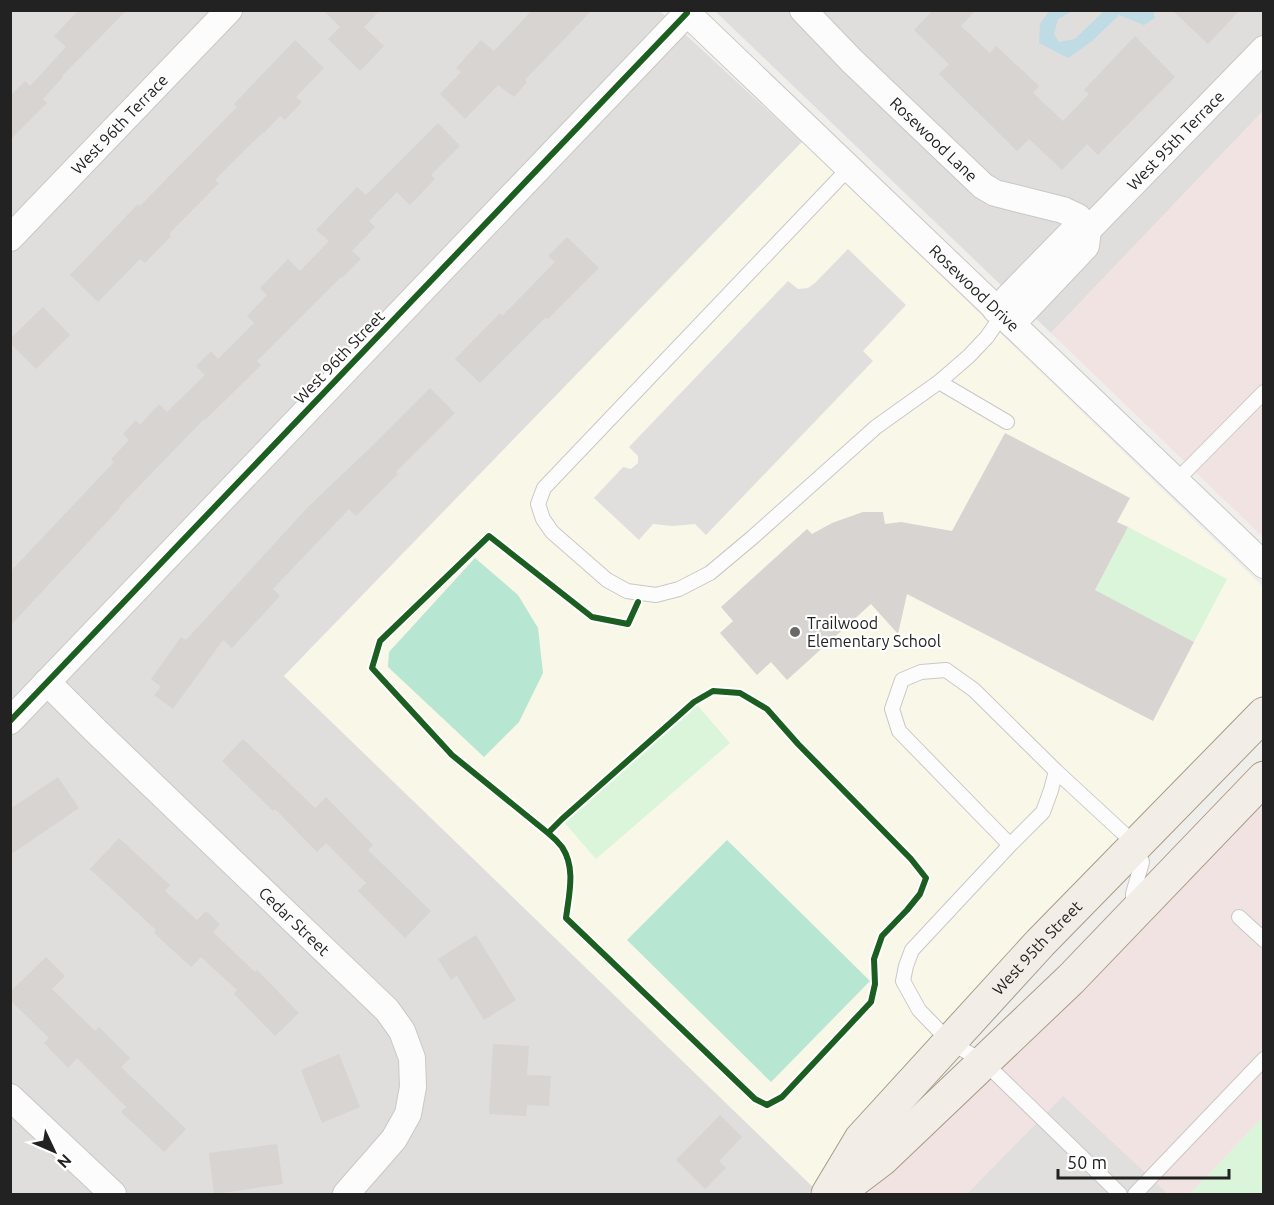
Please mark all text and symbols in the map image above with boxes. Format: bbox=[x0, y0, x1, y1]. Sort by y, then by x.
street label: West 96th Terrace bbox=[68, 71, 171, 178]
street label: West 95th Terrace bbox=[1123, 87, 1227, 193]
street label: Rosewood Lane bbox=[887, 93, 981, 185]
street label: Rosewood Drive bbox=[926, 241, 1023, 335]
street label: West 96th Street bbox=[290, 306, 388, 407]
place label: Trailwood Elementary School bbox=[807, 614, 941, 650]
marker: Trailwood Elementary School bbox=[788, 625, 802, 639]
street label: Cedar Street bbox=[255, 883, 334, 959]
street label: West 95th Street bbox=[988, 897, 1086, 998]
north arrow bbox=[24, 1121, 84, 1181]
scale bar bbox=[1058, 1142, 1229, 1180]
text: N bbox=[54, 1151, 75, 1172]
text: 50 m bbox=[1067, 1152, 1107, 1172]

